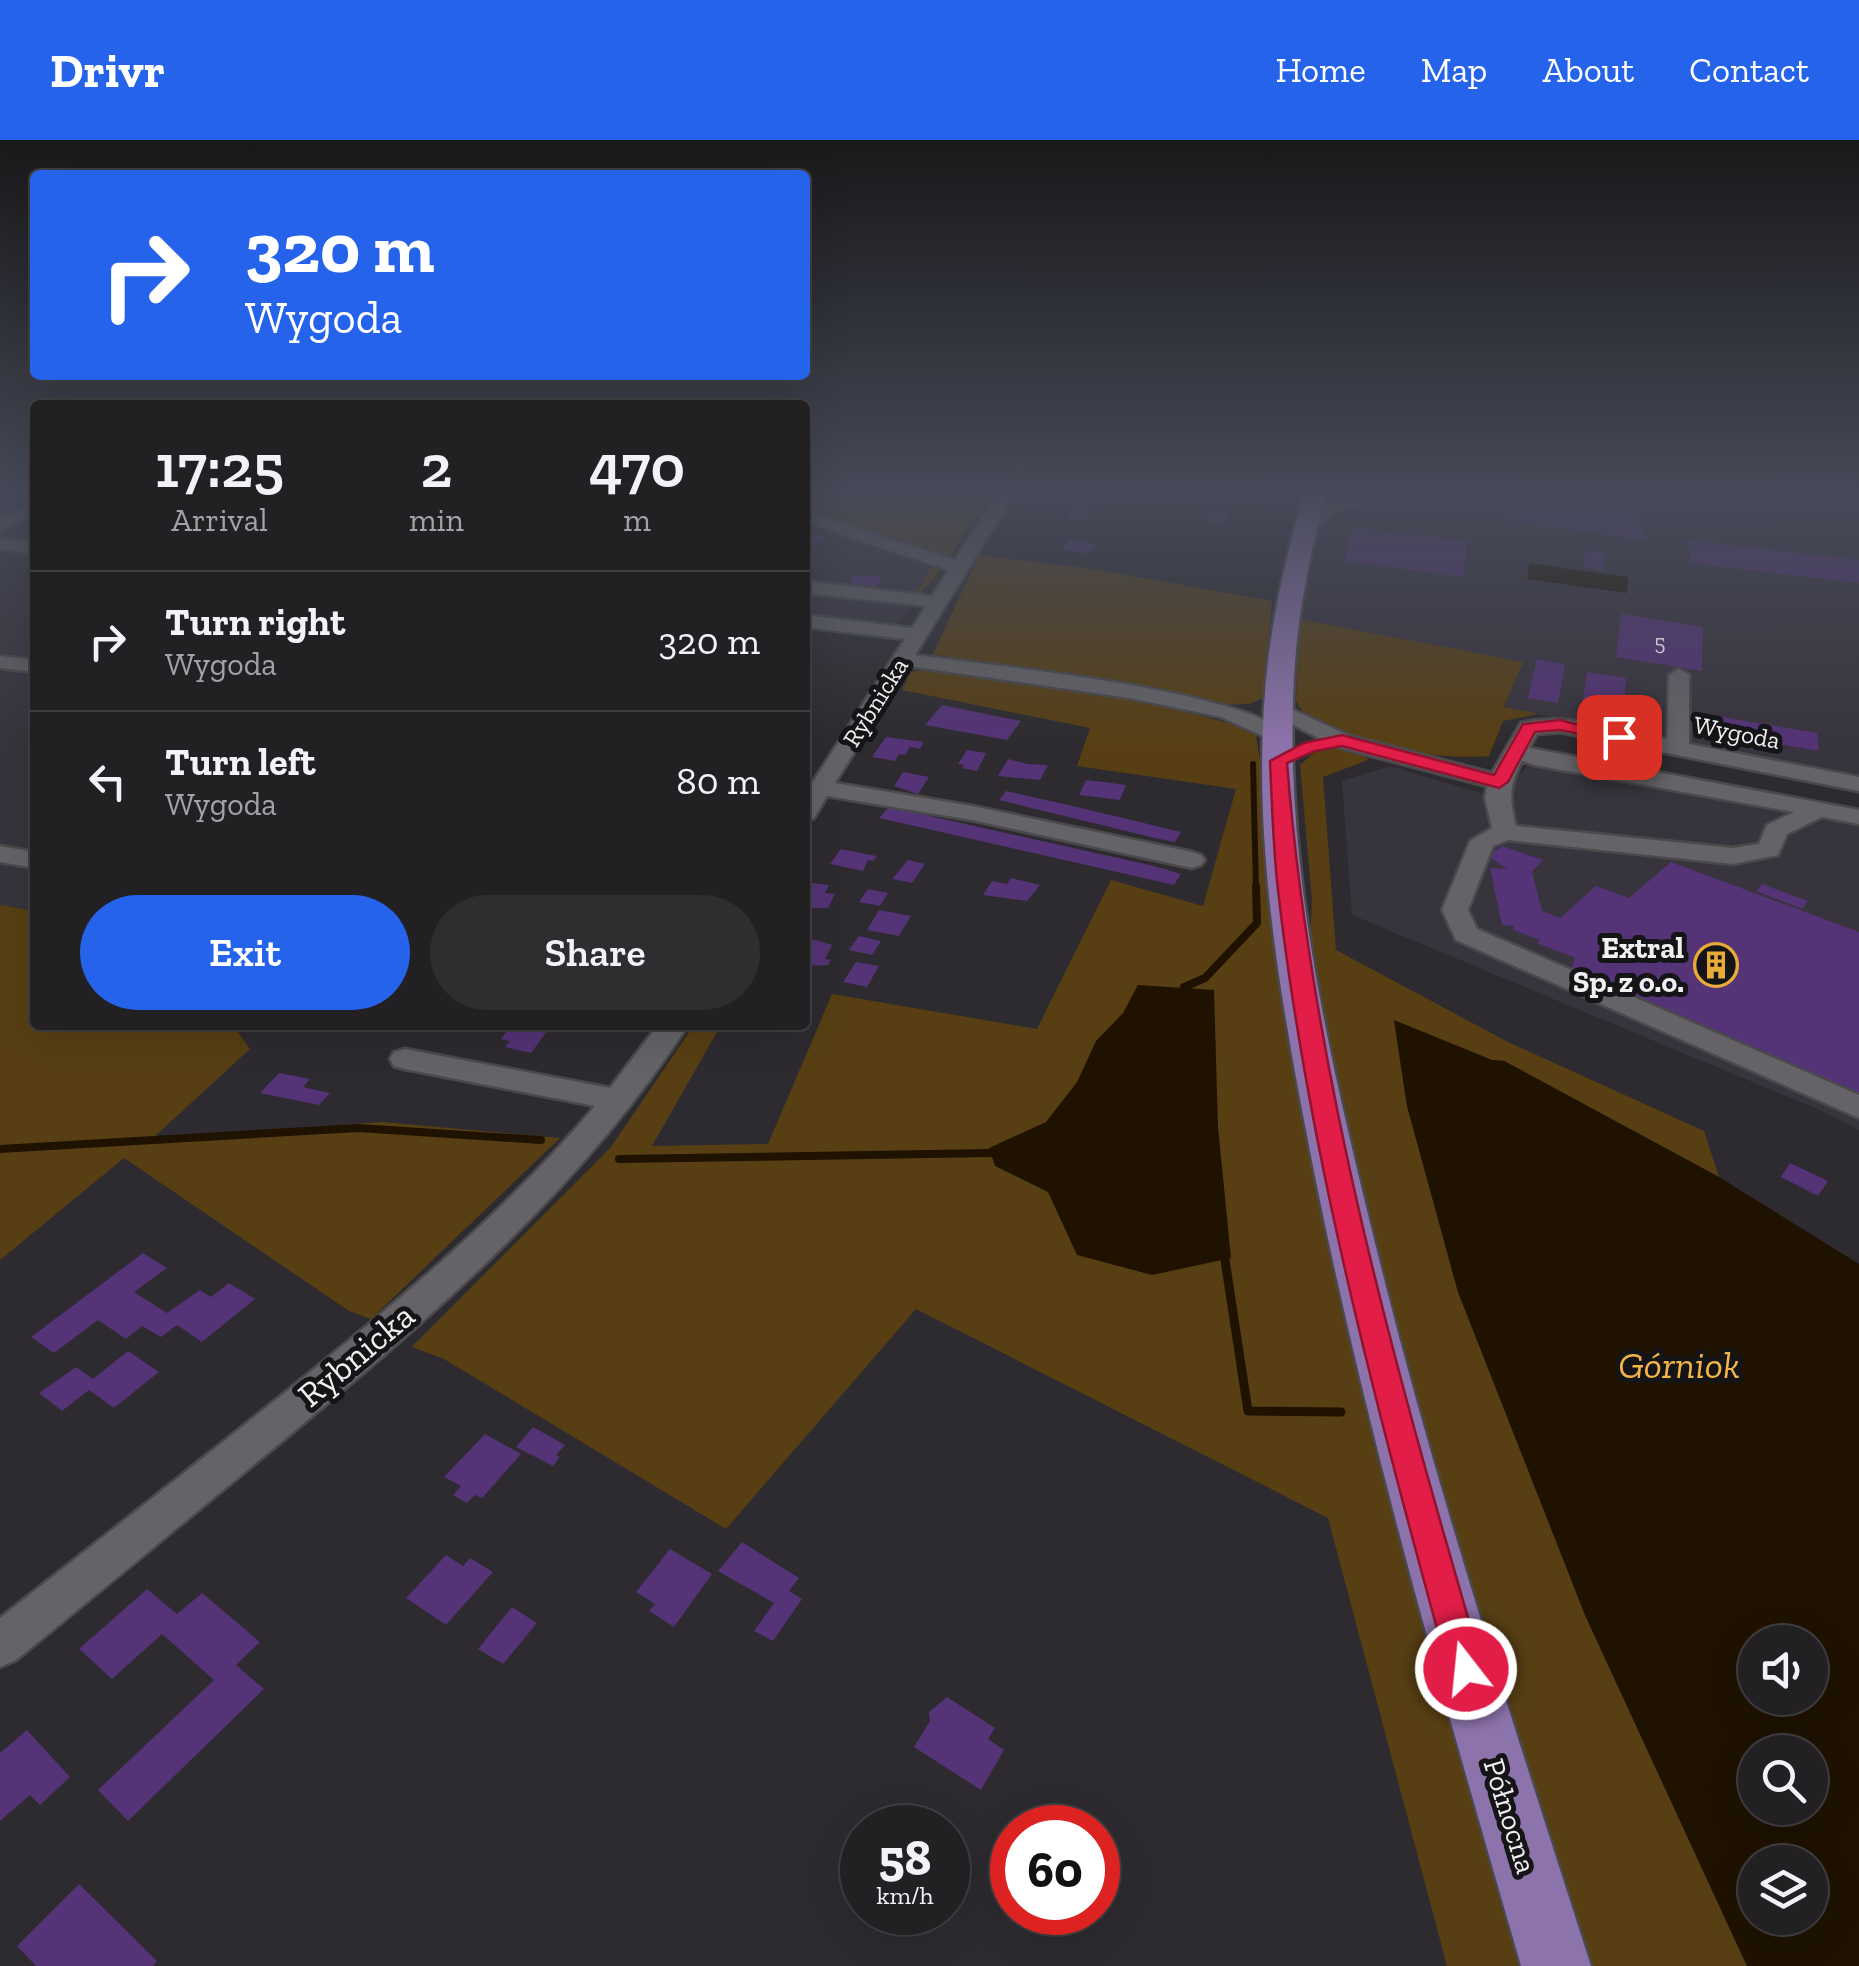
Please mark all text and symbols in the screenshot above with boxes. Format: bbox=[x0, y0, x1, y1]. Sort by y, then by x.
text: Drivr bbox=[50, 42, 165, 99]
text: Home bbox=[1275, 49, 1366, 91]
text: Map bbox=[1421, 49, 1487, 91]
text: About bbox=[1542, 49, 1634, 91]
text: Contact bbox=[1689, 49, 1809, 91]
text: 320 m bbox=[245, 206, 435, 290]
icon: right bbox=[80, 210, 210, 340]
text: Wygoda bbox=[245, 291, 402, 345]
text: 17:25 bbox=[155, 430, 284, 502]
text: 2 bbox=[421, 430, 452, 502]
text: 470 bbox=[589, 430, 685, 502]
text: Arrival bbox=[171, 501, 268, 539]
text: min bbox=[409, 501, 464, 539]
text: m bbox=[623, 501, 651, 539]
text: Turn right bbox=[165, 599, 345, 645]
icon: right bbox=[80, 614, 135, 669]
text: 320 m bbox=[659, 618, 760, 664]
house number: 5 bbox=[1654, 629, 1666, 656]
text: Wygoda bbox=[165, 645, 277, 683]
street label: Rybnicka bbox=[836, 652, 914, 752]
pin bbox=[1577, 695, 1662, 780]
street label: Wygoda bbox=[1691, 709, 1783, 755]
icon: arrive bbox=[1592, 710, 1647, 765]
text: Turn left bbox=[165, 739, 316, 785]
icon: left bbox=[80, 754, 135, 809]
text: 80 m bbox=[676, 758, 760, 804]
text: Wygoda bbox=[165, 785, 277, 823]
button: Exit bbox=[80, 895, 410, 1010]
button: Share bbox=[430, 895, 760, 1010]
place label: Extral Sp. z o.o. bbox=[1573, 930, 1684, 1000]
building icon: Extral Sp. z o.o. bbox=[1693, 942, 1739, 988]
street label: Rybnicka bbox=[289, 1294, 423, 1416]
water label: Górniok bbox=[1618, 1342, 1740, 1388]
position arrow bbox=[1414, 1617, 1518, 1721]
map controls bbox=[1738, 1625, 1828, 1935]
button: sound bbox=[1738, 1625, 1828, 1715]
button: search bbox=[1738, 1735, 1828, 1825]
street label: Północna bbox=[1475, 1754, 1545, 1878]
speed limit sign: 60 bbox=[990, 1805, 1120, 1935]
text: 58 bbox=[878, 1828, 932, 1888]
button: layers bbox=[1738, 1845, 1828, 1935]
text: km/h bbox=[876, 1880, 934, 1910]

